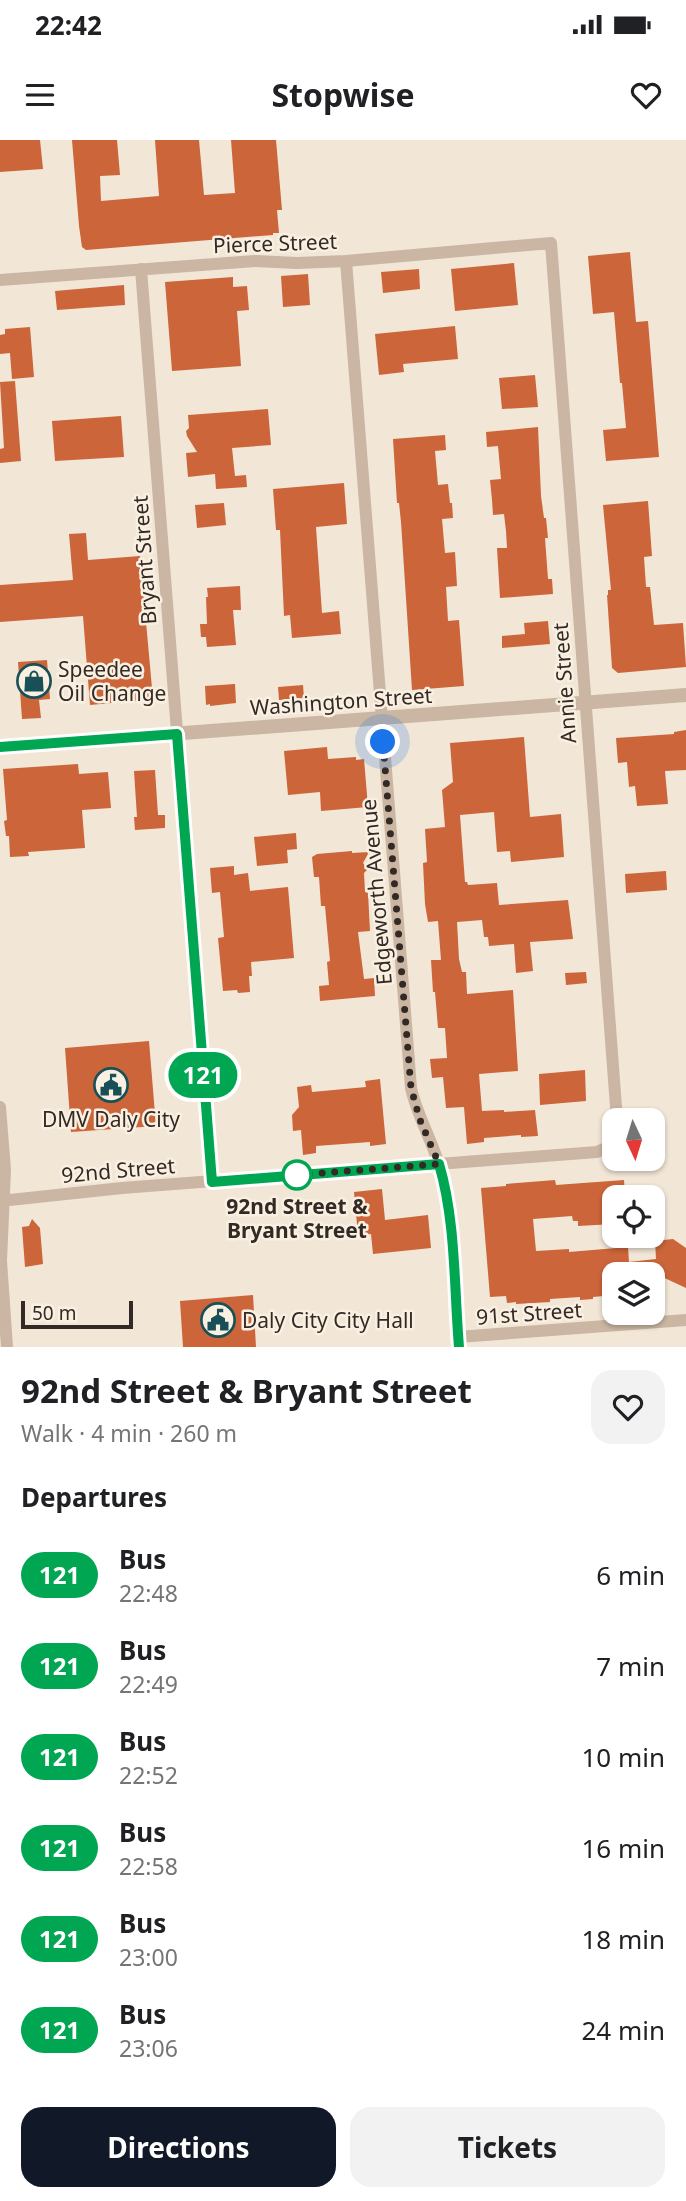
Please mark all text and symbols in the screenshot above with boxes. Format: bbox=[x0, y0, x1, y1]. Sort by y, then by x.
text: 22:42 bbox=[35, 7, 102, 43]
text: Stopwise bbox=[271, 73, 415, 116]
icon: menu bbox=[21, 76, 59, 114]
icon: heart bbox=[627, 76, 665, 114]
street label: Pierce Street bbox=[212, 227, 338, 259]
street label: Bryant Street bbox=[125, 494, 162, 626]
street label: Annie Street bbox=[546, 621, 582, 744]
place label: Speedee Oil Change bbox=[58, 655, 166, 707]
shop icon: Speedee Oil Change bbox=[15, 662, 53, 700]
street label: Washington Street bbox=[249, 681, 433, 721]
your location bbox=[365, 724, 400, 759]
street label: Edgeworth Avenue bbox=[354, 798, 398, 986]
line badge: 121 bbox=[163, 1052, 243, 1098]
text: 121 bbox=[182, 1058, 224, 1091]
public building icon: DMV Daly City bbox=[92, 1066, 130, 1104]
place label: DMV Daly City bbox=[42, 1105, 180, 1133]
north arrow bbox=[602, 1108, 665, 1171]
map controls bbox=[602, 1108, 665, 1325]
street label: 92nd Street bbox=[60, 1151, 176, 1189]
marker: 92nd Street & Bryant Street bbox=[282, 1160, 312, 1190]
button: locate bbox=[602, 1185, 665, 1248]
place label: 92nd Street & Bryant Street bbox=[226, 1192, 368, 1244]
button: layers bbox=[602, 1262, 665, 1325]
street label: 91st Street bbox=[475, 1295, 583, 1331]
scale bar bbox=[21, 1298, 133, 1330]
text: 50 m bbox=[32, 1300, 76, 1326]
public building icon: Daly City City Hall bbox=[199, 1301, 237, 1339]
place label: Daly City City Hall bbox=[242, 1306, 414, 1334]
text: 92nd Street & Bryant Street bbox=[21, 1368, 472, 1413]
button: heart bbox=[591, 1370, 665, 1444]
text: Walk · 4 min · 260 m bbox=[21, 1417, 237, 1449]
text: Departures bbox=[21, 1479, 167, 1515]
text: Bus bbox=[119, 1541, 166, 1577]
text: 6 min bbox=[596, 1557, 665, 1593]
text: 121 bbox=[39, 1558, 80, 1591]
text: 22:48 bbox=[119, 1577, 178, 1609]
text: Bus bbox=[119, 1632, 166, 1668]
text: 7 min bbox=[596, 1648, 665, 1684]
text: 121 bbox=[39, 1649, 80, 1682]
text: 22:49 bbox=[119, 1668, 178, 1700]
text: Bus bbox=[119, 1723, 166, 1759]
text: 10 min bbox=[581, 1739, 665, 1775]
text: 121 bbox=[39, 1740, 80, 1773]
text: 22:52 bbox=[119, 1759, 178, 1791]
text: Bus bbox=[119, 1814, 166, 1850]
text: 16 min bbox=[581, 1830, 665, 1866]
text: 121 bbox=[39, 1831, 80, 1864]
text: 22:58 bbox=[119, 1850, 178, 1882]
text: Bus bbox=[119, 1905, 166, 1941]
text: 18 min bbox=[581, 1921, 665, 1957]
text: 121 bbox=[39, 1922, 80, 1955]
text: 23:00 bbox=[119, 1941, 178, 1973]
text: Bus bbox=[119, 1996, 166, 2032]
text: 24 min bbox=[581, 2012, 665, 2048]
text: 121 bbox=[39, 2013, 80, 2046]
text: 23:06 bbox=[119, 2032, 178, 2064]
button: Directions bbox=[21, 2107, 336, 2187]
button: Tickets bbox=[350, 2107, 665, 2187]

